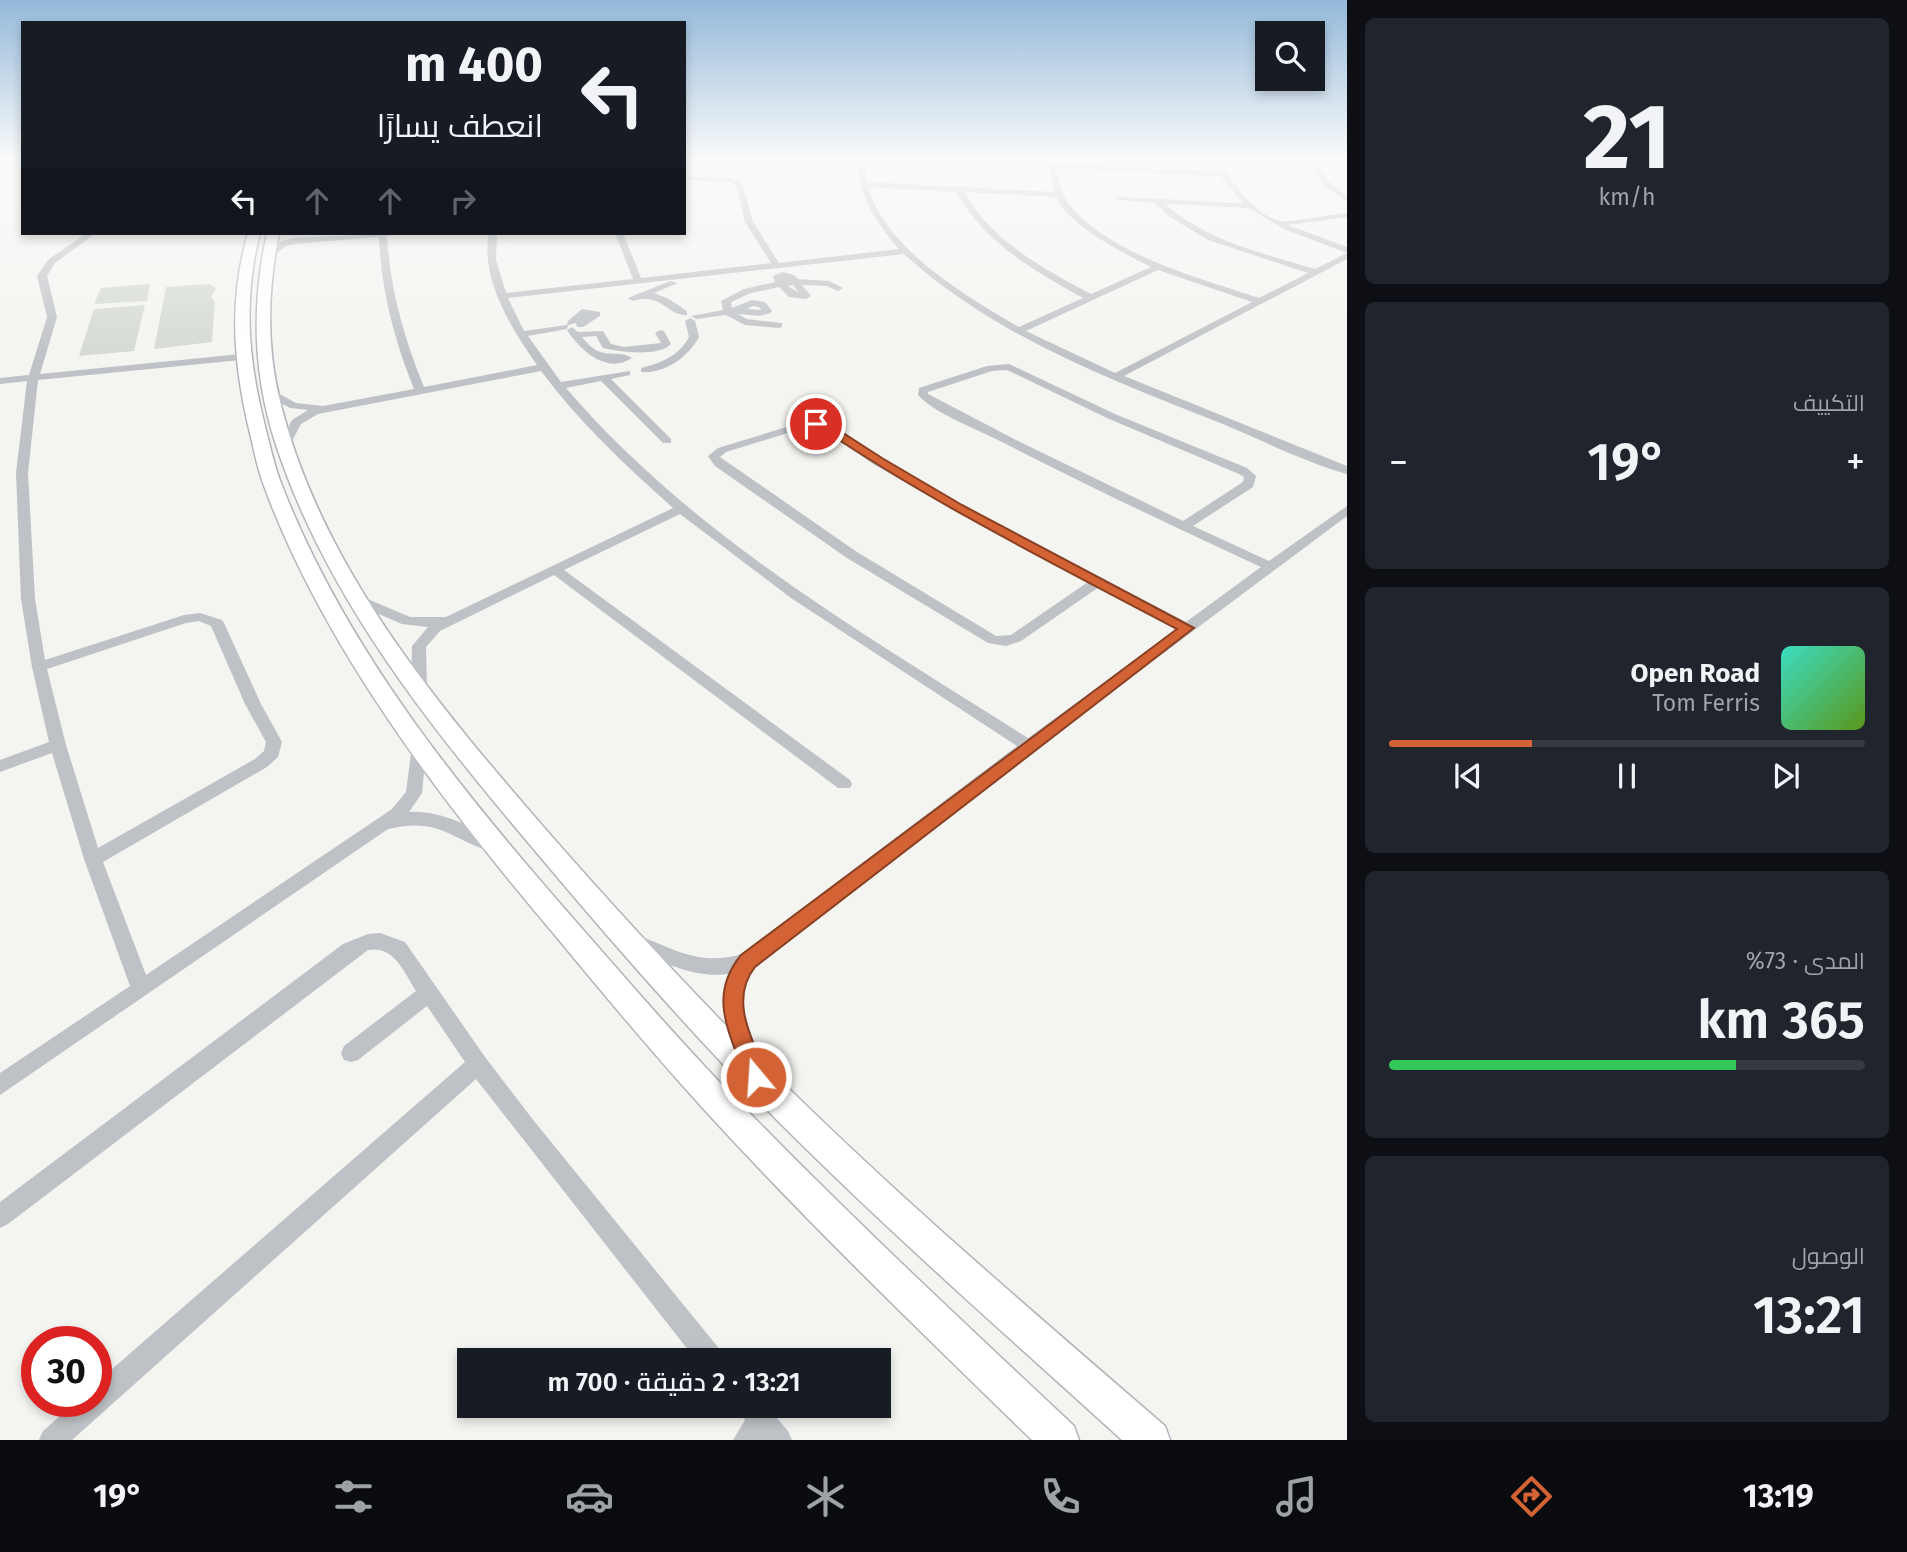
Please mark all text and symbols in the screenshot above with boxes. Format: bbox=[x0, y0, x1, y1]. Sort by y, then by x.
map controls bbox=[1255, 21, 1325, 91]
button: search bbox=[1255, 21, 1325, 91]
text: 400 m bbox=[405, 35, 543, 94]
icon: left bbox=[567, 49, 658, 140]
text: 21 bbox=[1583, 83, 1671, 192]
text: انعطف يسارًا bbox=[377, 107, 543, 145]
icon: left bbox=[225, 182, 263, 220]
icon: ahead bbox=[298, 182, 336, 220]
icon: ahead bbox=[371, 182, 409, 220]
icon: right bbox=[444, 182, 482, 220]
text: km/h bbox=[1599, 183, 1655, 211]
text: التكييف bbox=[1793, 389, 1865, 417]
pin bbox=[786, 394, 846, 454]
icon: arrive bbox=[797, 405, 835, 443]
text: 19° bbox=[1587, 431, 1667, 494]
text: − bbox=[1389, 439, 1408, 485]
text: + bbox=[1846, 439, 1865, 485]
text: Open Road bbox=[1631, 658, 1760, 689]
text: Tom Ferris bbox=[1652, 689, 1760, 717]
icon: previous bbox=[1449, 757, 1487, 795]
icon: pause bbox=[1608, 757, 1646, 795]
icon: next bbox=[1767, 757, 1805, 795]
text: المدى · 73% bbox=[1746, 947, 1865, 975]
text: 365 km bbox=[1697, 989, 1865, 1052]
position arrow bbox=[719, 1040, 793, 1114]
text: الوصول bbox=[1792, 1242, 1865, 1270]
text: 13:21 bbox=[1753, 1284, 1865, 1347]
speed limit sign: 30 bbox=[21, 1326, 112, 1417]
text: 13:21 · 2 دقيقة · 700 m bbox=[547, 1367, 801, 1398]
icon: filters bbox=[329, 1472, 378, 1521]
icon: car bbox=[565, 1472, 614, 1521]
icon: climate bbox=[801, 1472, 850, 1521]
icon: phone bbox=[1036, 1472, 1085, 1521]
icon: music bbox=[1272, 1472, 1321, 1521]
icon: directions bbox=[1507, 1472, 1556, 1521]
text: 19° bbox=[93, 1477, 143, 1515]
text: 13:19 bbox=[1743, 1477, 1814, 1515]

